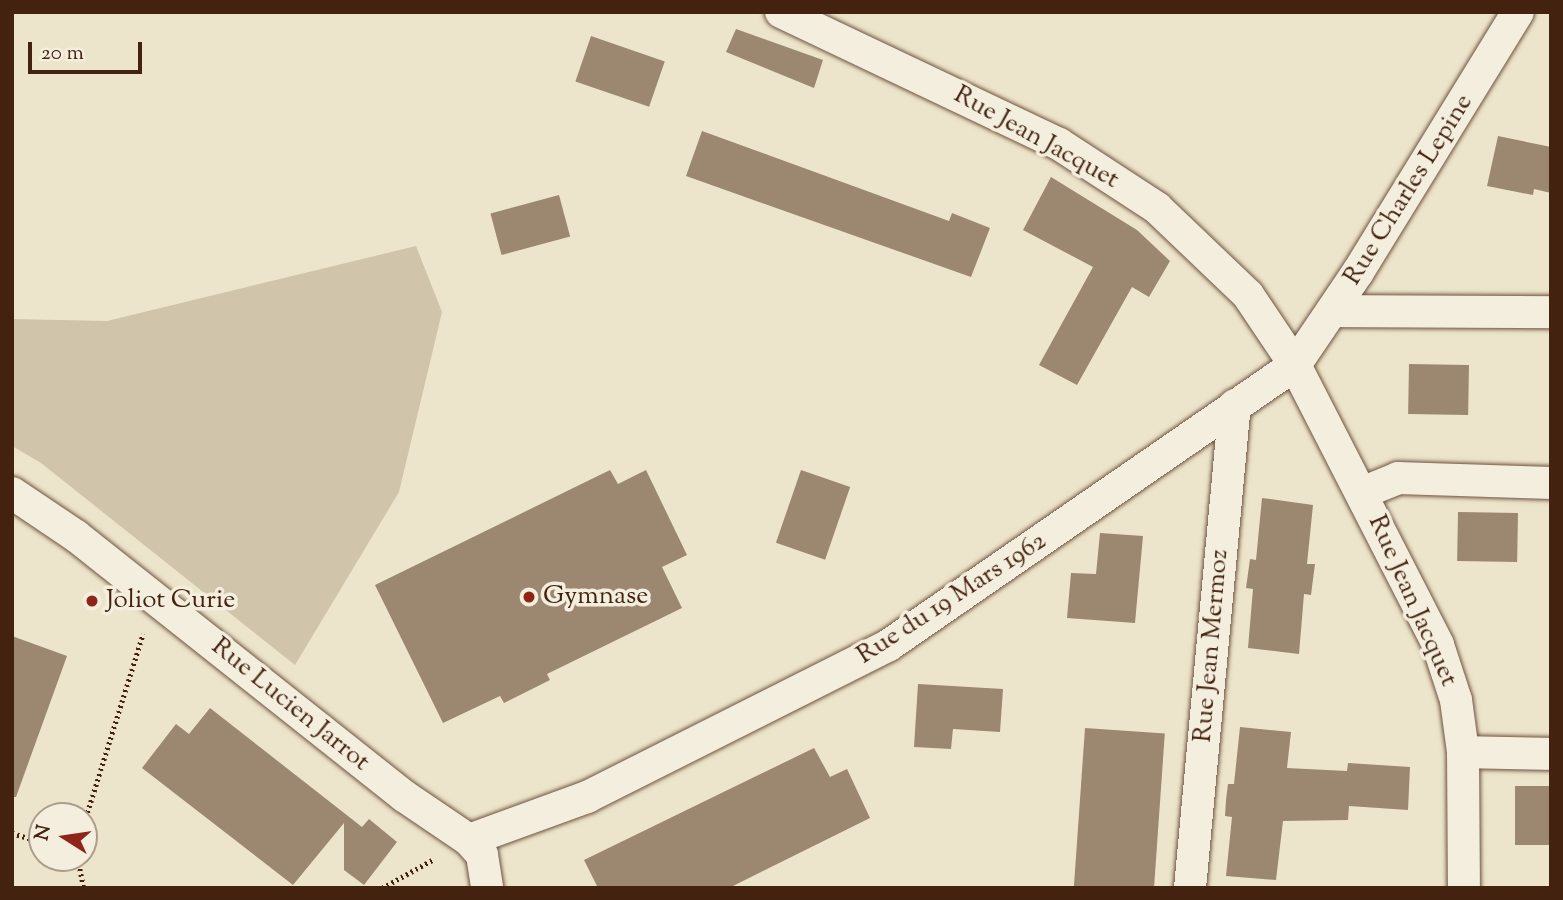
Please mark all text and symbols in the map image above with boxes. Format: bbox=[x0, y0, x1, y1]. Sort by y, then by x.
scale bar bbox=[32, 28, 145, 72]
text: 20 m bbox=[41, 39, 84, 69]
street label: Rue Jean Jacquet bbox=[948, 80, 1124, 196]
street label: Rue Charles Lepine bbox=[1338, 89, 1480, 291]
street label: Rue Jean Jacquet bbox=[1360, 511, 1464, 691]
street label: Rue du 19 Mars 1962 bbox=[852, 526, 1052, 672]
street label: Rue Jean Mermoz bbox=[1188, 548, 1236, 744]
place label: Gymnase bbox=[543, 581, 648, 613]
place label: Joliot Curie bbox=[106, 585, 235, 617]
marker: Gymnase bbox=[521, 589, 537, 605]
marker: Joliot Curie bbox=[84, 593, 100, 609]
street label: Rue Lucien Jarrot bbox=[204, 632, 376, 778]
north arrow bbox=[28, 802, 98, 872]
text: N bbox=[29, 823, 59, 843]

